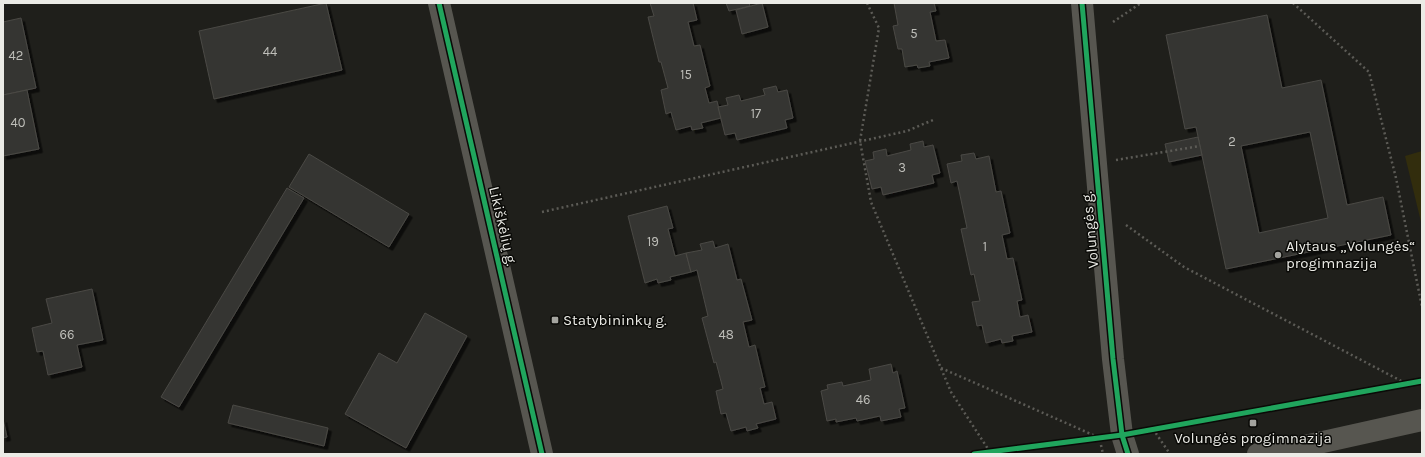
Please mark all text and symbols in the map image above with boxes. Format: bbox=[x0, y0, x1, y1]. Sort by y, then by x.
house number: 5 bbox=[910, 26, 918, 41]
house number: 44 bbox=[263, 44, 277, 59]
house number: 42 bbox=[9, 48, 23, 63]
house number: 15 bbox=[680, 67, 692, 82]
house number: 17 bbox=[751, 106, 761, 121]
house number: 40 bbox=[11, 115, 26, 130]
house number: 2 bbox=[1228, 134, 1236, 149]
house number: 3 bbox=[898, 160, 906, 175]
street label: Likiškėlių g. bbox=[485, 185, 521, 268]
street label: Volungės g. bbox=[1078, 190, 1102, 269]
house number: 19 bbox=[647, 234, 659, 249]
place label: Alytaus „Volungės“ progimnazija bbox=[1286, 237, 1415, 272]
house number: 1 bbox=[983, 239, 987, 254]
marker: Alytaus „Volungės“ progimnazija bbox=[1273, 250, 1283, 260]
place label: Statybininkų g. bbox=[563, 311, 667, 329]
marker: Statybininkų g. bbox=[550, 315, 560, 325]
house number: 66 bbox=[60, 327, 74, 342]
house number: 48 bbox=[718, 327, 734, 342]
house number: 46 bbox=[856, 392, 870, 407]
marker: Volungės progimnazija bbox=[1248, 418, 1258, 428]
place label: Volungės progimnazija bbox=[1174, 429, 1332, 447]

